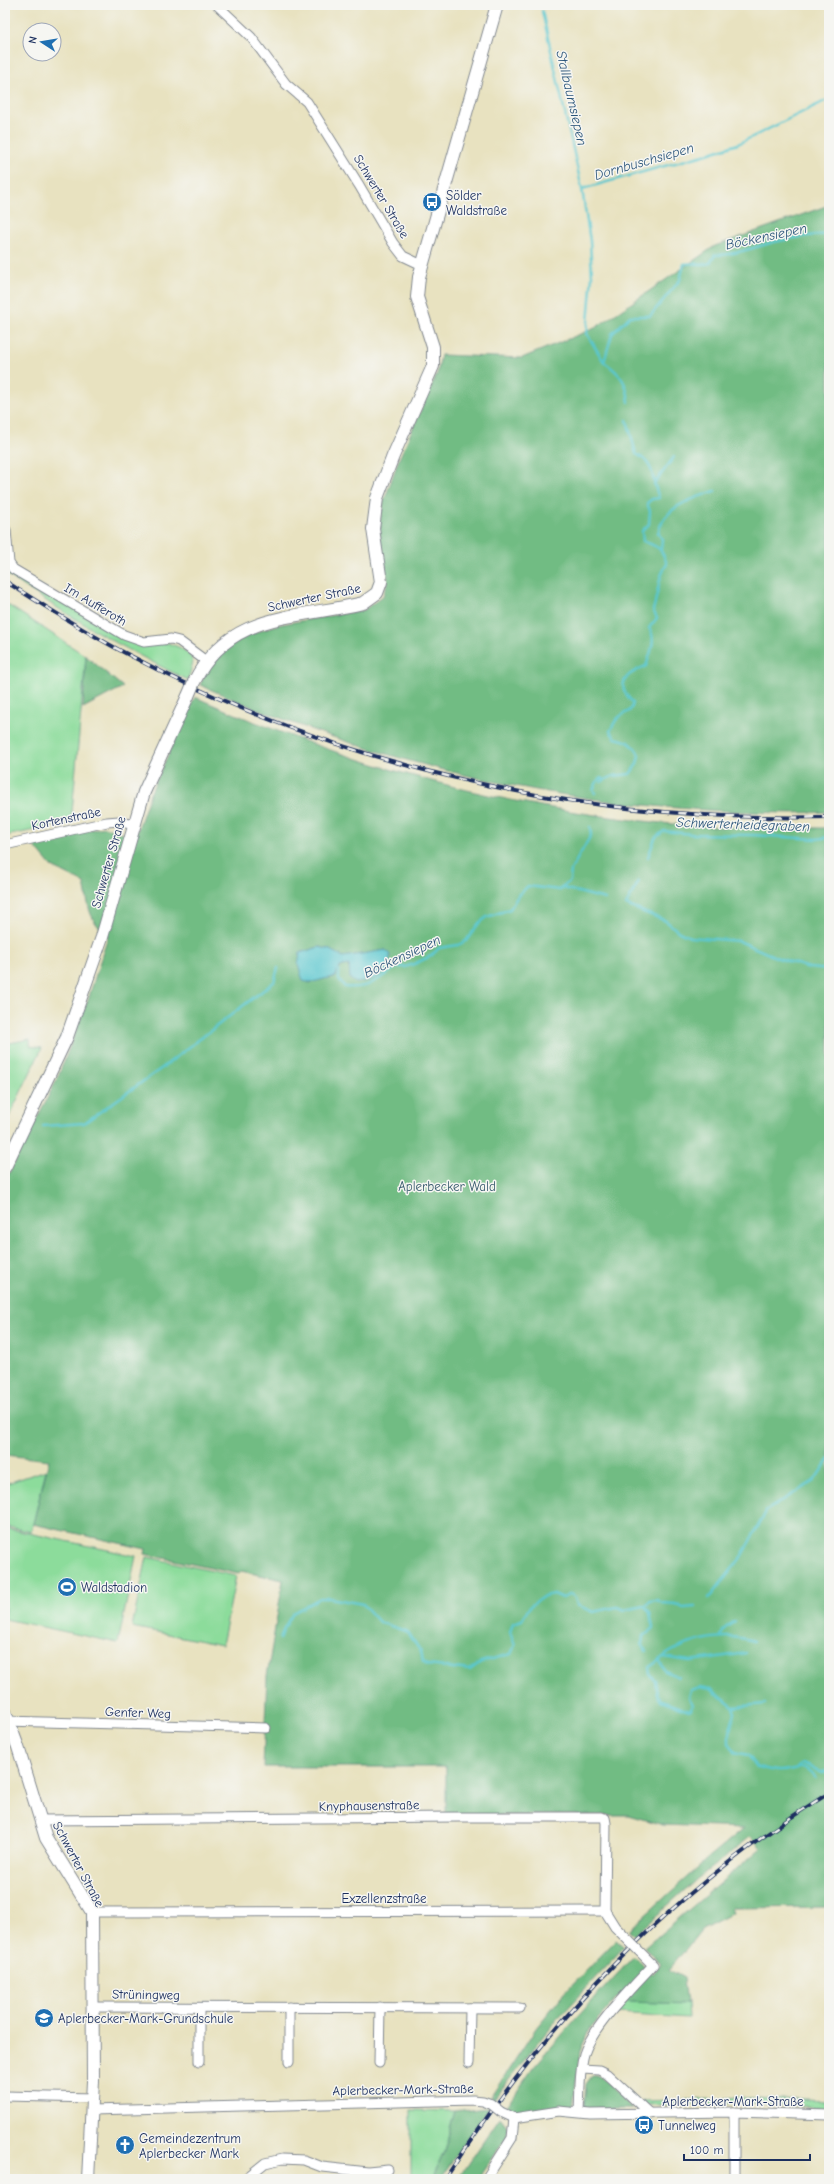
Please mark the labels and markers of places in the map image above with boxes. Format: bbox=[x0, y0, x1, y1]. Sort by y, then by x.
place label: Sölder Waldstraße bbox=[446, 188, 507, 218]
bus stop icon: Sölder Waldstraße bbox=[421, 191, 443, 213]
sports icon: Waldstadion bbox=[56, 1576, 78, 1598]
place label: Waldstadion bbox=[81, 1580, 147, 1595]
school or university icon: Aplerbecker-Mark-Grundschule bbox=[33, 2007, 55, 2029]
place label: Aplerbecker-Mark-Grundschule bbox=[58, 2011, 234, 2026]
bus stop icon: Tunnelweg bbox=[633, 2114, 655, 2136]
place label: Tunnelweg bbox=[658, 2118, 716, 2133]
place label: Gemeindezentrum Aplerbecker Mark bbox=[139, 2131, 241, 2161]
church icon: Gemeindezentrum Aplerbecker Mark bbox=[114, 2134, 136, 2156]

